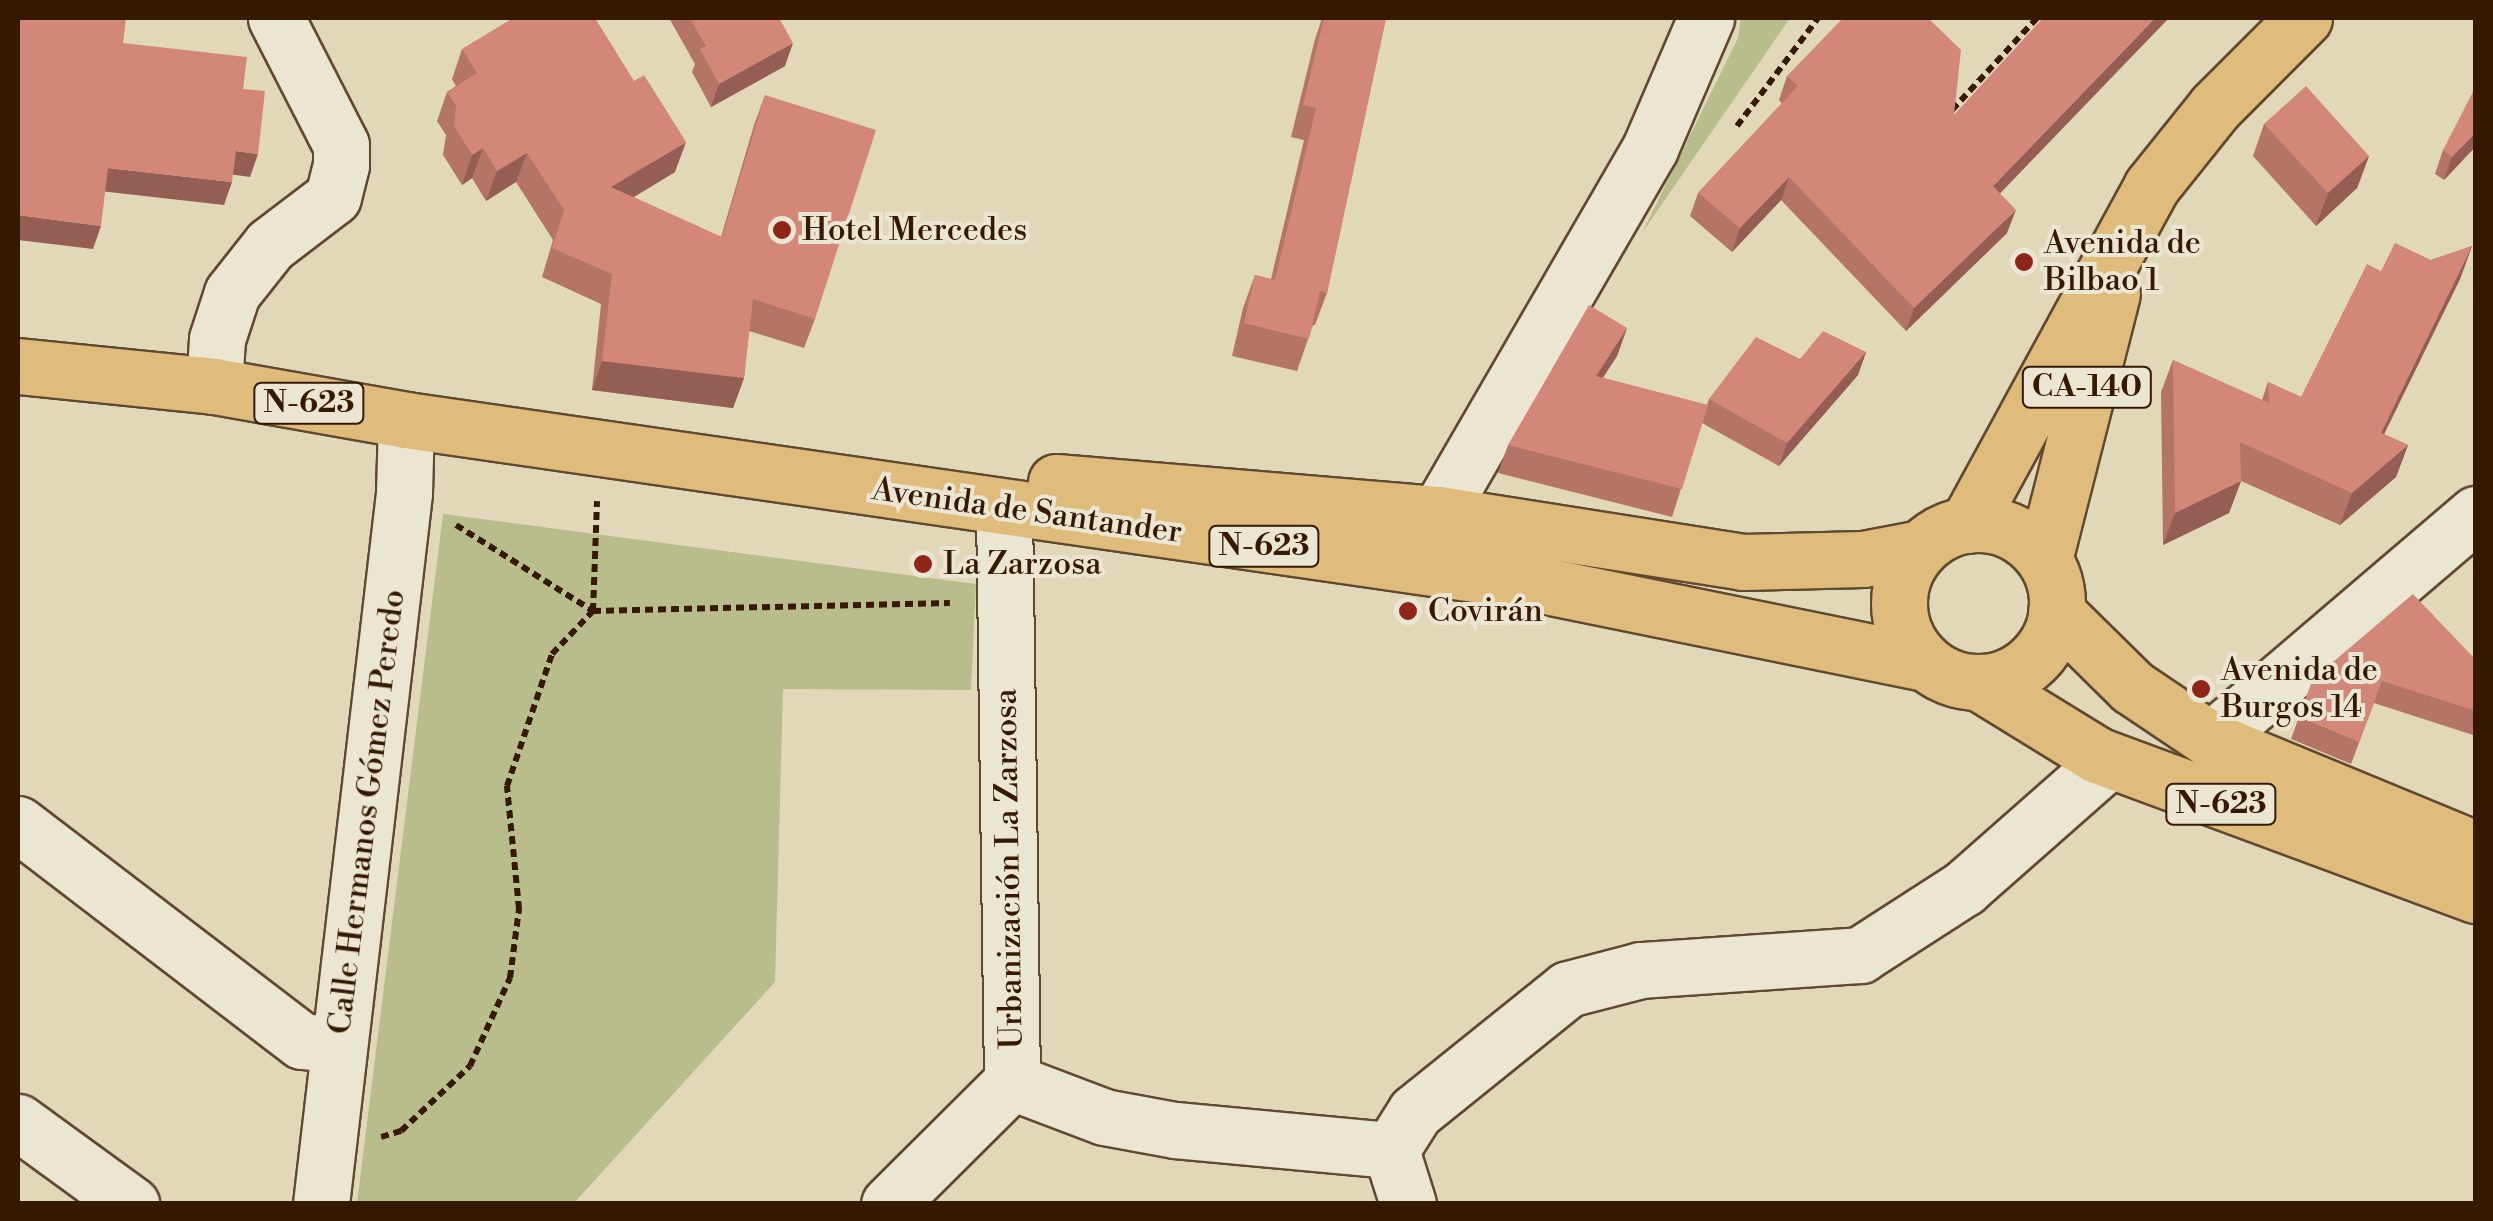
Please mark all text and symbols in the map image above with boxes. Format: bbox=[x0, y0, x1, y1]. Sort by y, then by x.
place label: Hotel Mercedes bbox=[802, 211, 1027, 249]
marker: Hotel Mercedes bbox=[771, 219, 793, 241]
place label: Avenida de Bilbao 1 bbox=[2044, 225, 2201, 300]
marker: Avenida de Bilbao 1 bbox=[2013, 251, 2035, 273]
road number: CA-140 bbox=[2020, 362, 2154, 412]
road number: N-623 bbox=[252, 378, 366, 428]
street label: Avenida de Santander bbox=[870, 470, 1184, 552]
road number: N-623 bbox=[1206, 521, 1322, 571]
place label: La Zarzosa bbox=[943, 545, 1101, 583]
marker: La Zarzosa bbox=[912, 553, 934, 575]
street label: Calle Hermanos Gómez Peredo bbox=[321, 588, 413, 1036]
place label: Covirán bbox=[1428, 592, 1543, 630]
marker: Covirán bbox=[1397, 600, 1419, 622]
place label: Avenida de Burgos 14 bbox=[2221, 652, 2378, 727]
marker: Avenida de Burgos 14 bbox=[2190, 678, 2212, 700]
street label: Urbanización La Zarzosa bbox=[987, 688, 1031, 1050]
road number: N-623 bbox=[2164, 779, 2278, 829]

